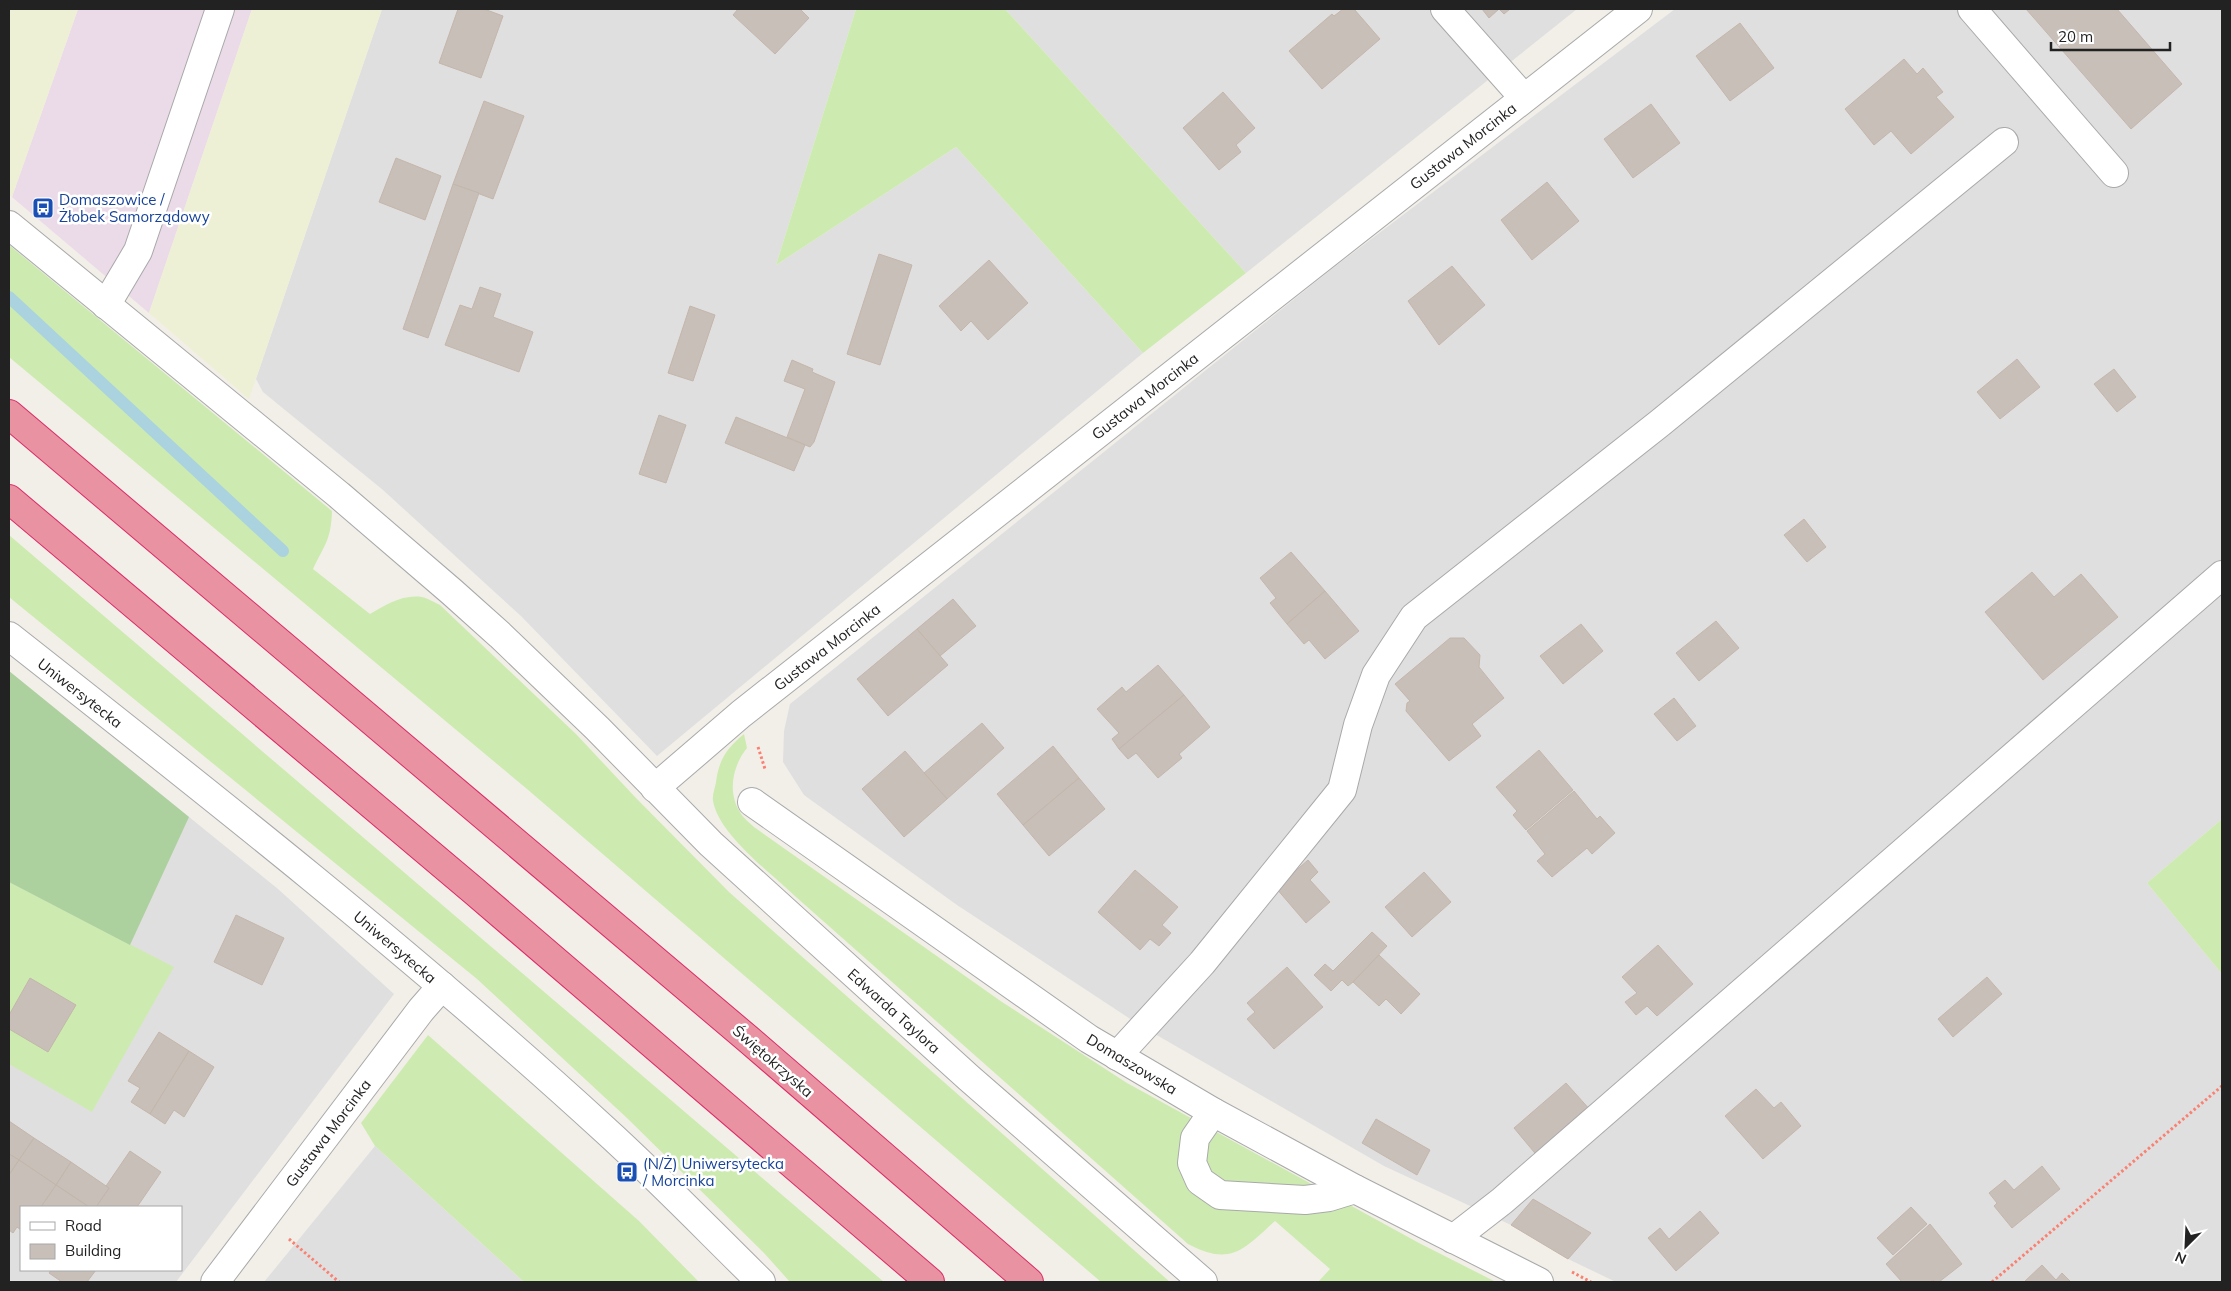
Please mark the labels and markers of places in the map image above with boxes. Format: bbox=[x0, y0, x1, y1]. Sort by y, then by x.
place label: Domaszowice / Żłobek Samorządowy bbox=[59, 190, 210, 226]
bus stop icon: Domaszowice / Żłobek Samorządowy bbox=[31, 196, 55, 220]
place label: (N/Ż) Uniwersytecka / Morcinka bbox=[642, 1154, 784, 1190]
bus stop icon: (N/Ż) Uniwersytecka / Morcinka bbox=[615, 1160, 639, 1184]

